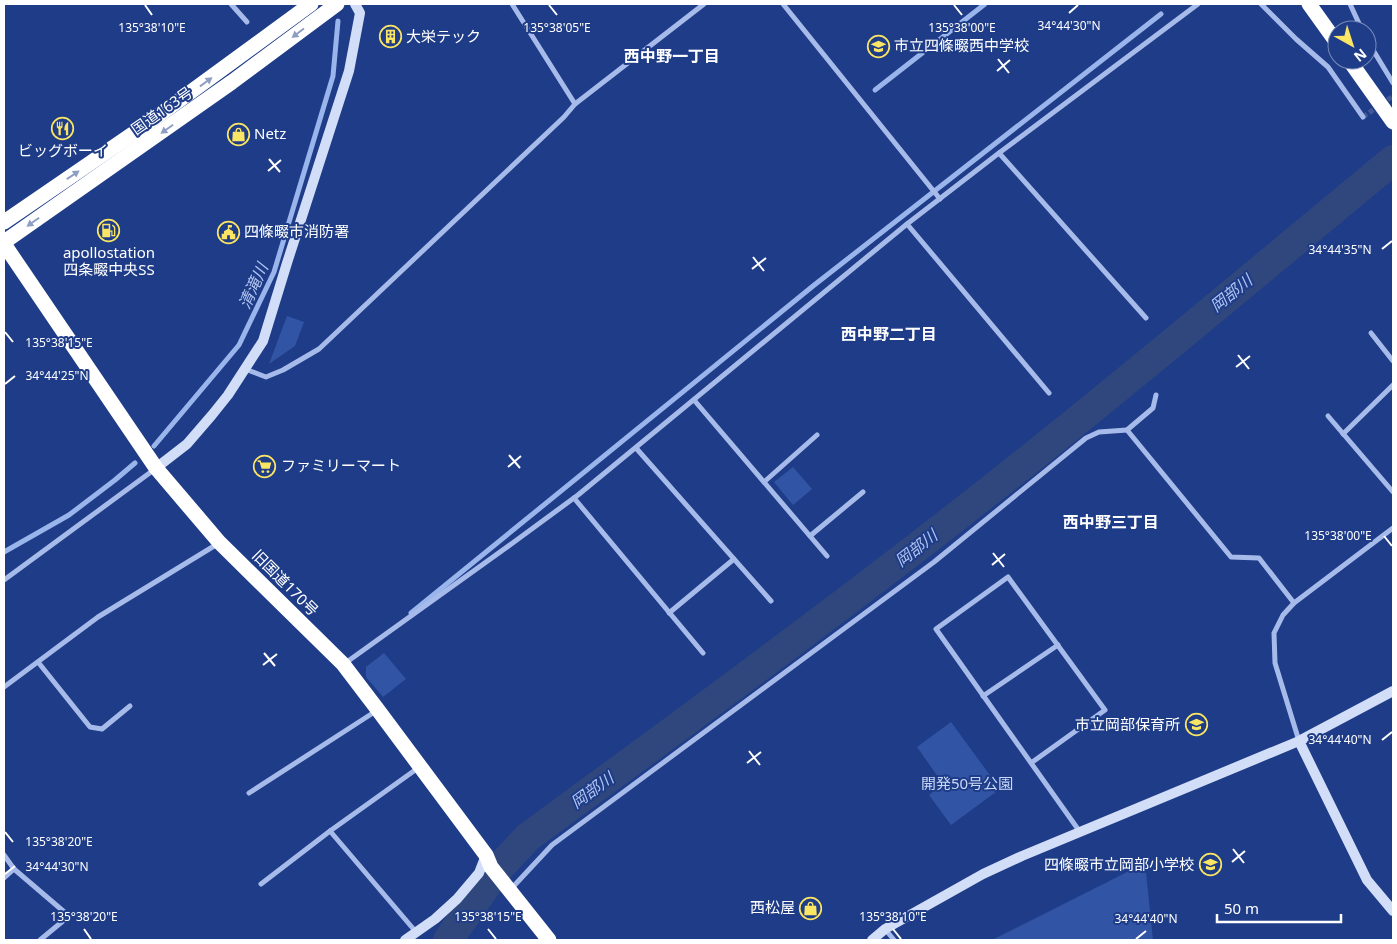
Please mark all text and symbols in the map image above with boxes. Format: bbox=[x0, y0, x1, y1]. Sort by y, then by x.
text: 34°44'30"N bbox=[1037, 17, 1101, 34]
text: 135°38'10"E bbox=[118, 19, 186, 36]
text: 135°38'05"E bbox=[523, 19, 591, 36]
text: 135°38'00"E bbox=[928, 19, 996, 36]
north arrow bbox=[1327, 20, 1377, 70]
building icon: 大栄テック bbox=[378, 25, 402, 49]
place label: 大栄テック bbox=[406, 26, 481, 46]
one-way arrow bbox=[291, 28, 305, 38]
school or university icon: 市立四條畷西中学校 bbox=[866, 34, 890, 58]
place label: 市立四條畷西中学校 bbox=[894, 35, 1029, 55]
district label: 西中野一丁目 bbox=[624, 45, 720, 67]
text: N bbox=[1350, 45, 1371, 66]
one-way arrow bbox=[199, 76, 212, 87]
street label: 国道163号 bbox=[127, 82, 196, 139]
restaurant icon: ビッグボーイ bbox=[51, 116, 75, 140]
shop icon: Netz bbox=[226, 122, 250, 146]
place label: Netz bbox=[254, 123, 286, 143]
one-way arrow bbox=[160, 124, 173, 134]
place label: ビッグボーイ bbox=[18, 140, 108, 160]
one-way arrow bbox=[66, 170, 80, 180]
one-way arrow bbox=[27, 217, 40, 227]
fuel station icon: apollostation 四条畷中央SS bbox=[97, 218, 121, 242]
public building icon: 四條畷市消防署 bbox=[216, 220, 240, 244]
place label: 四條畷市消防署 bbox=[244, 221, 349, 241]
text: 34°44'35"N bbox=[1308, 241, 1372, 258]
place label: apollostation 四条畷中央SS bbox=[63, 242, 155, 279]
water label: 清滝川 bbox=[233, 258, 274, 312]
water label: 岡部川 bbox=[1205, 268, 1258, 317]
district label: 西中野二丁目 bbox=[841, 323, 937, 345]
text: 135°38'15"E bbox=[25, 334, 93, 351]
text: 34°44'25"N bbox=[25, 367, 89, 384]
supermarket icon: ファミリーマート bbox=[253, 454, 277, 478]
place label: ファミリーマート bbox=[281, 455, 401, 475]
district label: 西中野三丁目 bbox=[1063, 511, 1159, 533]
water label: 岡部川 bbox=[890, 523, 943, 571]
text: 135°38'00"E bbox=[1304, 527, 1372, 544]
street label: 旧国道170号 bbox=[248, 545, 323, 620]
school or university icon: 市立岡部保育所 bbox=[1184, 713, 1208, 737]
place label: 市立岡部保育所 bbox=[1075, 714, 1180, 734]
text: 34°44'40"N bbox=[1308, 731, 1372, 748]
water label: 岡部川 bbox=[566, 766, 619, 813]
park label: 開発50号公園 bbox=[921, 773, 1013, 793]
text: 135°38'20"E bbox=[25, 833, 93, 850]
school or university icon: 四條畷市立岡部小学校 bbox=[1198, 853, 1222, 877]
place label: 四條畷市立岡部小学校 bbox=[1044, 854, 1194, 874]
text: 34°44'30"N bbox=[25, 858, 89, 875]
scale bar bbox=[1217, 892, 1341, 924]
shop icon: 西松屋 bbox=[799, 896, 823, 920]
place label: 西松屋 bbox=[750, 897, 795, 917]
text: 50 m bbox=[1224, 898, 1259, 918]
text: 135°38'20"E bbox=[50, 908, 118, 925]
text: 135°38'15"E bbox=[454, 908, 522, 925]
text: 135°38'10"E bbox=[859, 908, 927, 925]
text: 34°44'40"N bbox=[1114, 910, 1178, 927]

